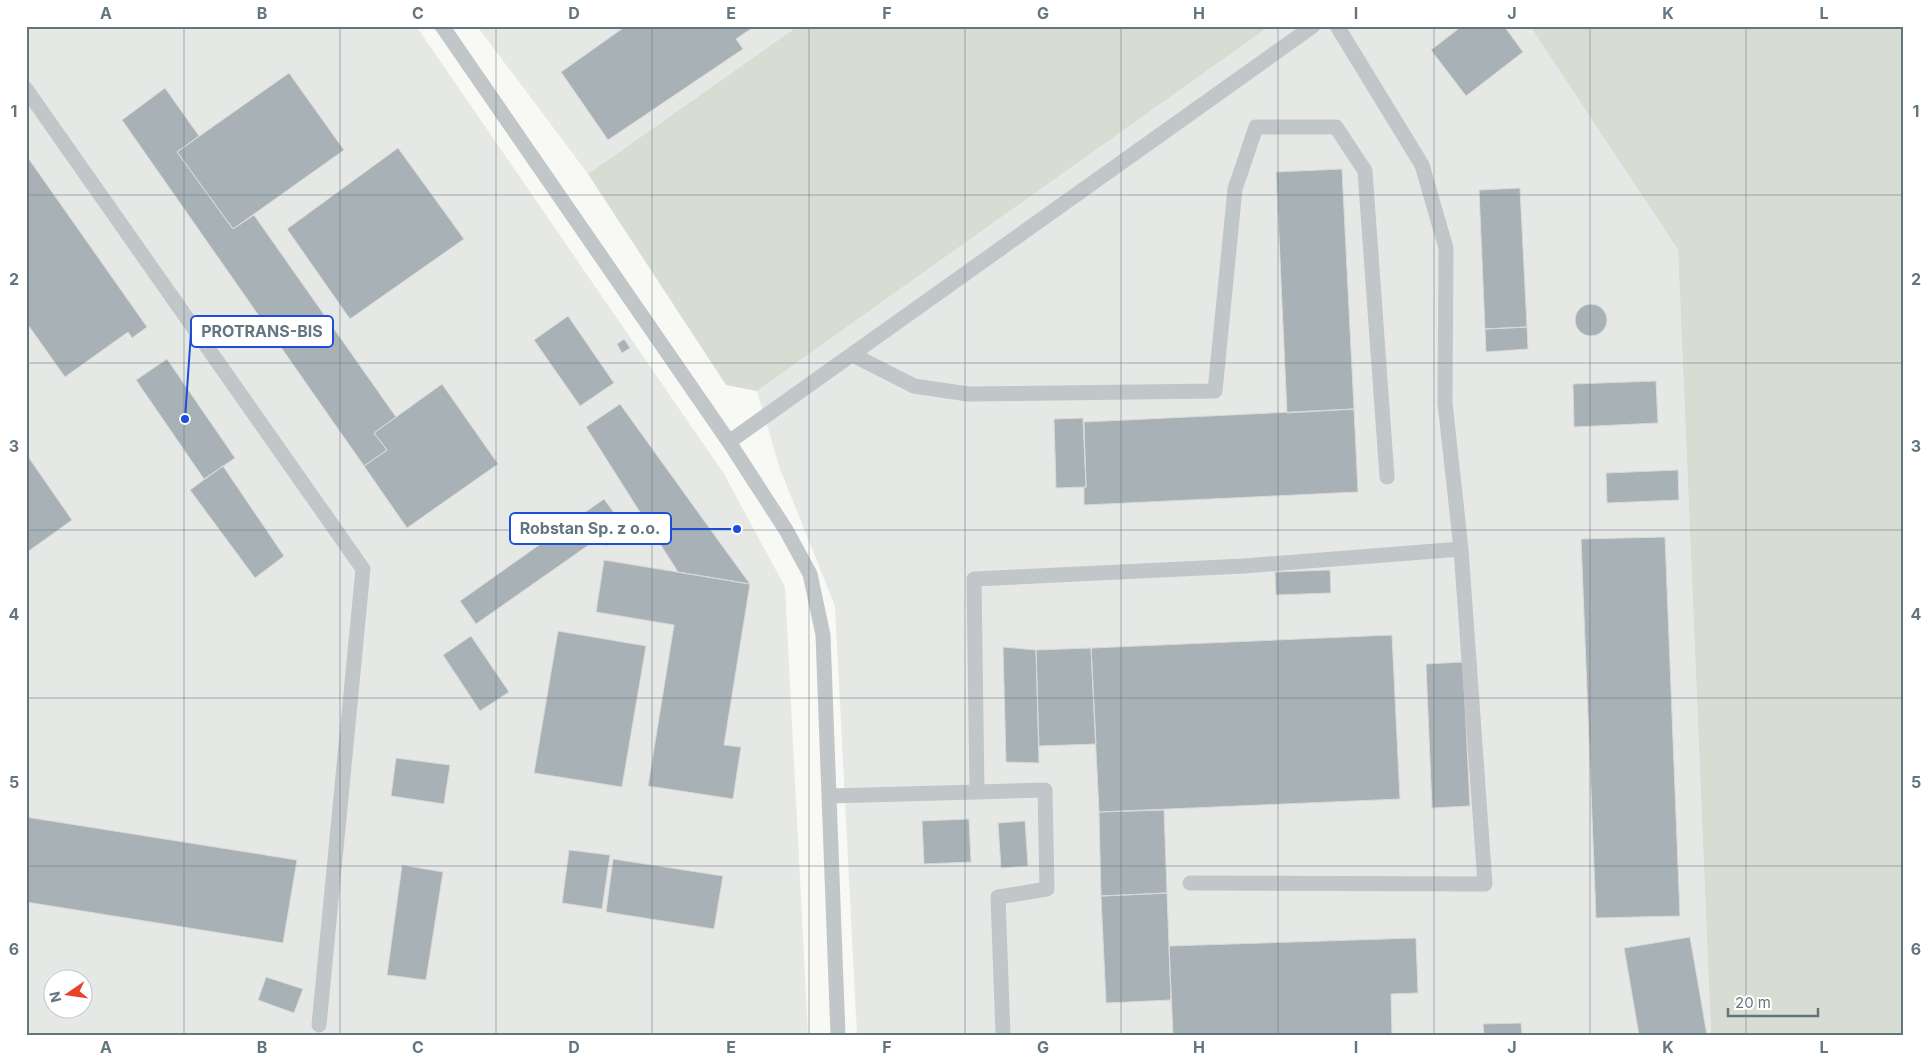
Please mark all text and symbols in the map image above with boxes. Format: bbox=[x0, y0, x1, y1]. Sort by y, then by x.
text: A bbox=[100, 3, 112, 23]
text: B bbox=[257, 3, 267, 23]
text: C bbox=[412, 3, 424, 23]
text: D bbox=[568, 3, 580, 23]
text: E bbox=[726, 3, 736, 23]
text: F bbox=[882, 3, 892, 23]
text: G bbox=[1037, 3, 1049, 23]
text: H bbox=[1193, 3, 1205, 23]
text: I bbox=[1354, 3, 1358, 23]
text: J bbox=[1507, 3, 1517, 23]
text: K bbox=[1662, 3, 1674, 23]
text: L bbox=[1819, 3, 1829, 23]
text: 1 bbox=[11, 101, 17, 121]
text: 1 bbox=[1913, 101, 1919, 121]
text: 2 bbox=[9, 269, 19, 289]
text: 2 bbox=[1911, 269, 1921, 289]
callout: PROTRANS-BIS bbox=[191, 316, 333, 347]
text: PROTRANS-BIS bbox=[201, 321, 323, 341]
text: 3 bbox=[9, 436, 19, 456]
text: 3 bbox=[1911, 436, 1921, 456]
callout: Robstan Sp. z o.o. bbox=[510, 513, 671, 544]
text: Robstan Sp. z o.o. bbox=[520, 518, 660, 538]
text: 4 bbox=[9, 604, 20, 624]
text: 4 bbox=[1911, 604, 1922, 624]
text: 5 bbox=[9, 772, 19, 792]
text: 5 bbox=[1911, 772, 1921, 792]
text: 6 bbox=[9, 939, 19, 959]
text: 6 bbox=[1911, 939, 1921, 959]
north arrow bbox=[42, 968, 92, 1018]
scale bar bbox=[1728, 986, 1818, 1018]
text: N bbox=[45, 990, 64, 1004]
text: 20 m bbox=[1735, 993, 1771, 1012]
text: A bbox=[100, 1037, 112, 1057]
text: B bbox=[257, 1037, 267, 1057]
text: C bbox=[412, 1037, 424, 1057]
text: D bbox=[568, 1037, 580, 1057]
text: E bbox=[726, 1037, 736, 1057]
text: F bbox=[882, 1037, 892, 1057]
text: G bbox=[1037, 1037, 1049, 1057]
text: H bbox=[1193, 1037, 1205, 1057]
text: I bbox=[1354, 1037, 1358, 1057]
text: J bbox=[1507, 1037, 1517, 1057]
text: K bbox=[1662, 1037, 1674, 1057]
text: L bbox=[1819, 1037, 1829, 1057]

